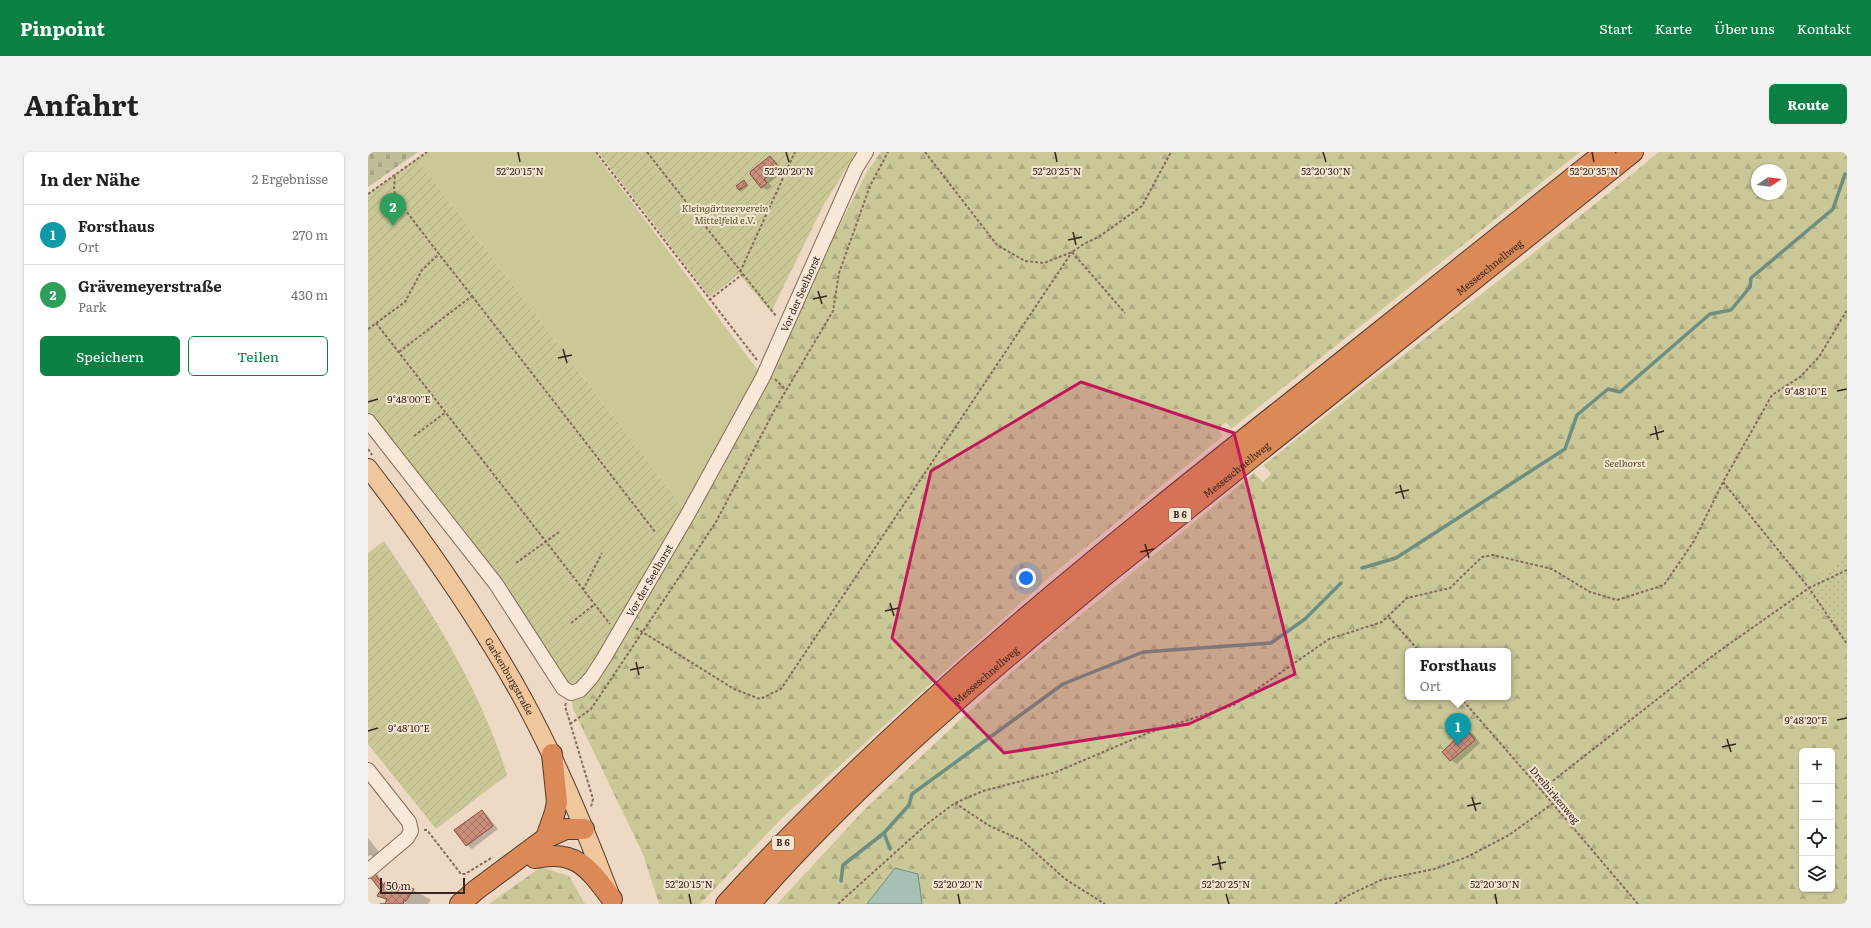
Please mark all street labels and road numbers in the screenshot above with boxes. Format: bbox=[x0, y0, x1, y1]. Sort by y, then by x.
street label: Messeschnellweg bbox=[1452, 235, 1526, 298]
street label: Vor der Seelhorst bbox=[776, 253, 823, 334]
street label: Messeschnellweg bbox=[1199, 437, 1273, 501]
road number: B 6 bbox=[1169, 508, 1191, 522]
street label: Vor der Seelhorst bbox=[622, 541, 676, 619]
street label: Garkenburgstraße bbox=[482, 634, 538, 718]
street label: Messeschnellweg bbox=[950, 642, 1022, 707]
street label: Dreibirkenweg bbox=[1527, 763, 1584, 827]
road number: B 6 bbox=[772, 836, 794, 850]

